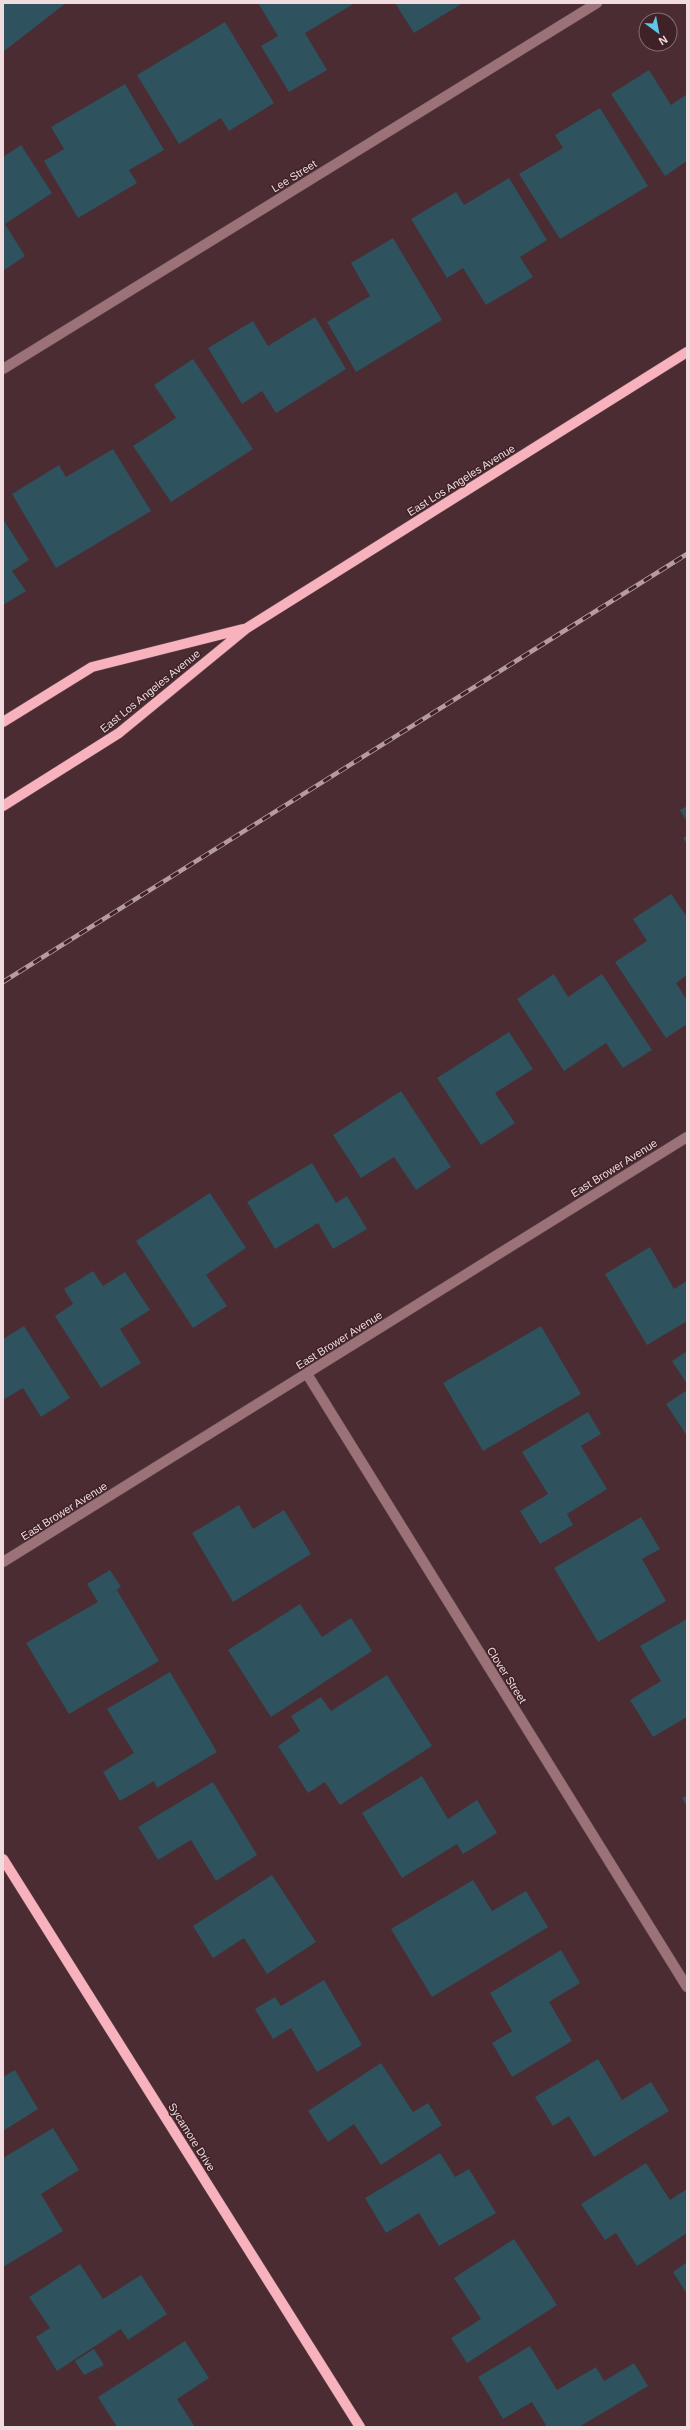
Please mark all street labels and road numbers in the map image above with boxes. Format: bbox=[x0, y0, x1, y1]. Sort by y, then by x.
street label: Lee Street bbox=[269, 157, 319, 195]
street label: East Los Angeles Avenue bbox=[405, 442, 517, 518]
street label: East Los Angeles Avenue bbox=[98, 647, 202, 735]
street label: East Brower Avenue bbox=[569, 1137, 659, 1199]
street label: East Brower Avenue bbox=[294, 1309, 384, 1371]
street label: East Brower Avenue bbox=[19, 1480, 109, 1542]
street label: Clover Street bbox=[485, 1645, 529, 1705]
street label: Sycamore Drive bbox=[166, 2101, 218, 2173]

